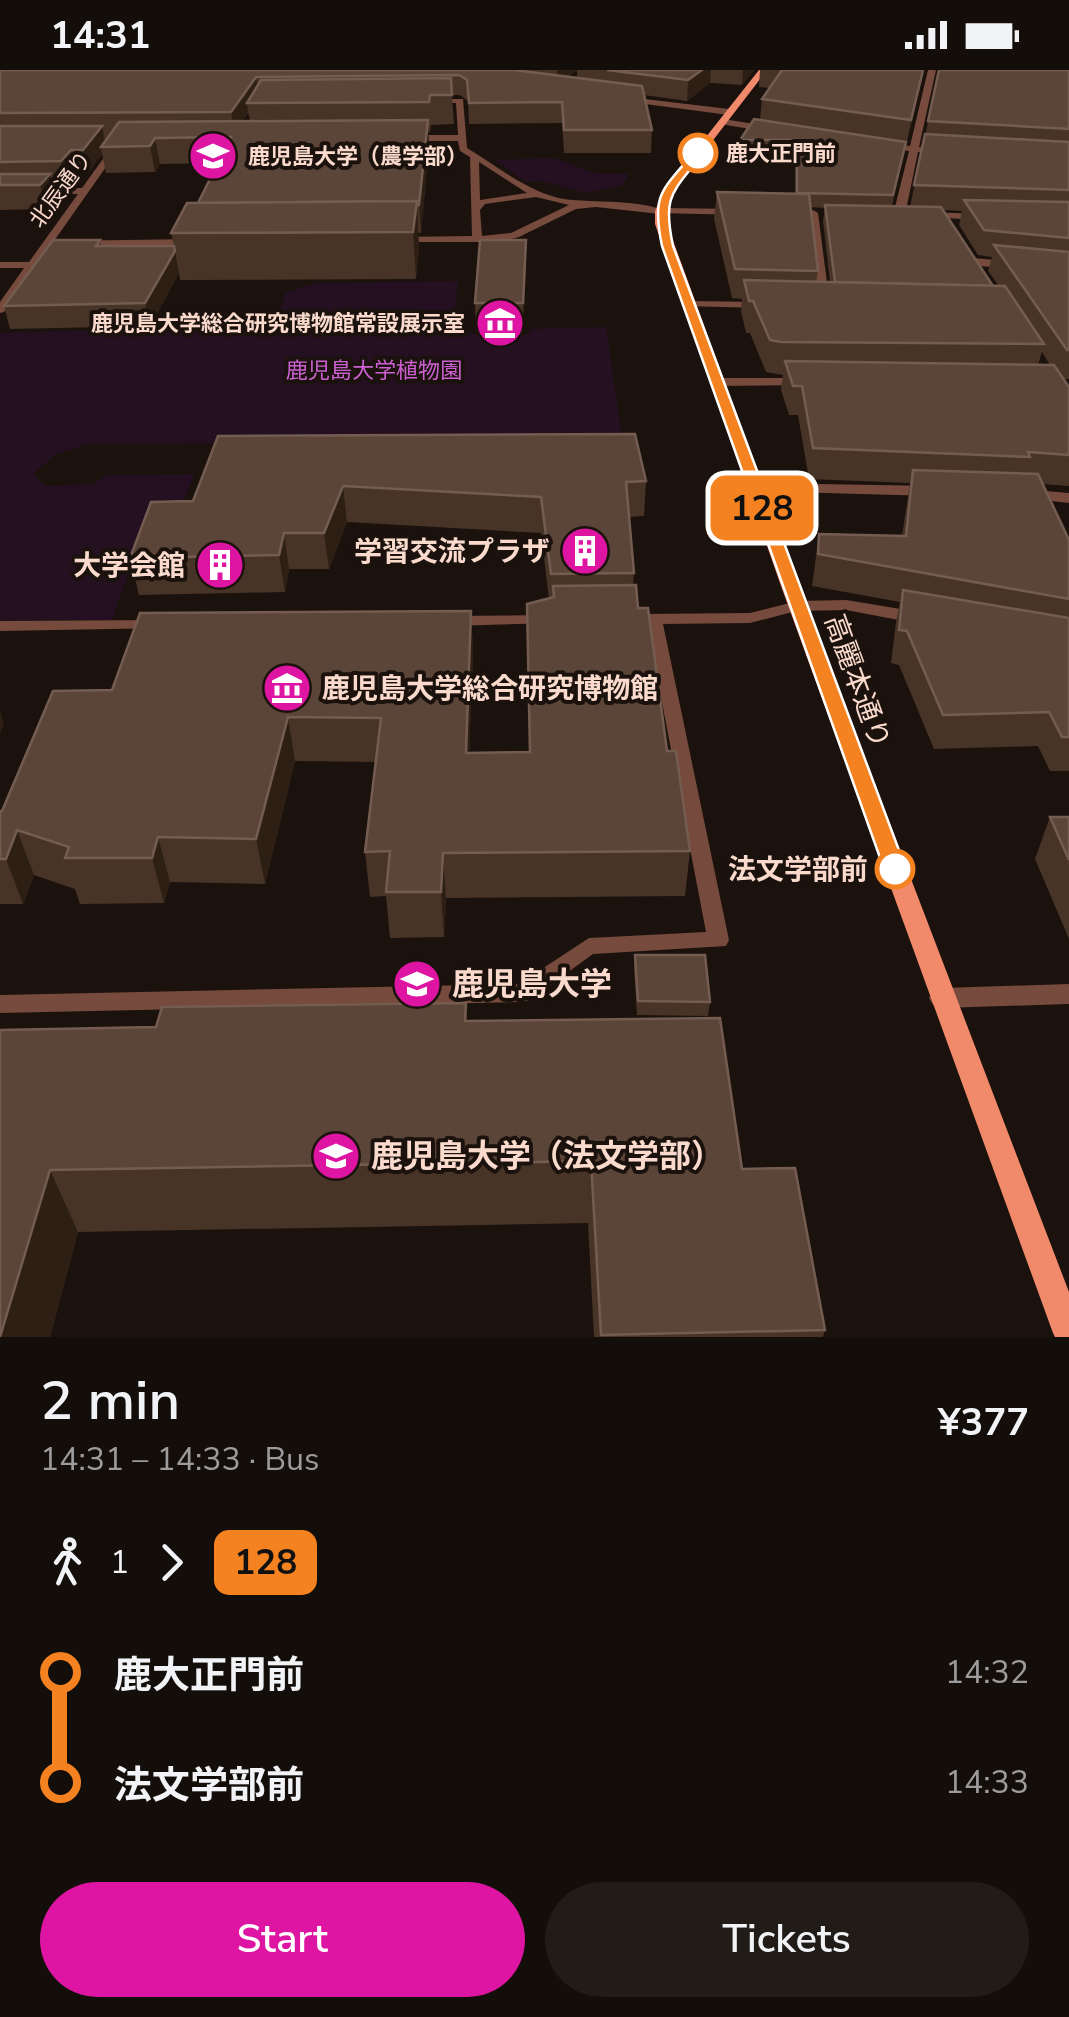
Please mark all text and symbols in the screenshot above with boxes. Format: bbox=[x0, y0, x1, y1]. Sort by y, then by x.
text: 14:31 bbox=[50, 10, 151, 61]
school or university icon: 鹿児島大学（農学部） bbox=[187, 130, 239, 182]
marker: 鹿大正門前 bbox=[679, 134, 717, 172]
place label: 鹿大正門前 bbox=[726, 139, 836, 169]
place label: 鹿児島大学（農学部） bbox=[248, 142, 468, 172]
street label: 北辰通り bbox=[23, 145, 99, 234]
museum icon: 鹿児島大学総合研究博物館常設展示室 bbox=[474, 297, 526, 349]
place label: 鹿児島大学総合研究博物館常設展示室 bbox=[91, 309, 465, 339]
park label: 鹿児島大学植物園 bbox=[286, 356, 462, 386]
line badge: 128 bbox=[704, 476, 820, 540]
text: 128 bbox=[730, 485, 794, 532]
building icon: 学習交流プラザ bbox=[559, 525, 611, 577]
place label: 学習交流プラザ bbox=[354, 533, 550, 571]
building icon: 大学会館 bbox=[194, 539, 246, 591]
place label: 大学会館 bbox=[73, 547, 185, 585]
street label: 高麗本通り bbox=[815, 609, 899, 754]
museum icon: 鹿児島大学総合研究博物館 bbox=[261, 662, 313, 714]
place label: 鹿児島大学総合研究博物館 bbox=[322, 670, 658, 708]
marker: 法文学部前 bbox=[876, 850, 914, 888]
place label: 法文学部前 bbox=[728, 851, 868, 889]
school or university icon: 鹿児島大学 bbox=[391, 958, 443, 1010]
place label: 鹿児島大学 bbox=[452, 963, 612, 1006]
school or university icon: 鹿児島大学（法文学部） bbox=[310, 1130, 362, 1182]
place label: 鹿児島大学（法文学部） bbox=[371, 1135, 723, 1178]
text: 2 min bbox=[40, 1363, 180, 1438]
text: ¥377 bbox=[938, 1397, 1029, 1448]
text: 14:31 – 14:33 · Bus bbox=[40, 1438, 319, 1481]
icon: walk bbox=[40, 1535, 95, 1590]
icon: forward bbox=[144, 1535, 199, 1590]
text: 128 bbox=[234, 1539, 297, 1586]
text: 1 bbox=[110, 1541, 129, 1584]
text: 鹿大正門前 bbox=[114, 1650, 304, 1701]
text: 14:32 bbox=[945, 1651, 1029, 1694]
text: 法文学部前 bbox=[114, 1760, 304, 1811]
text: 14:33 bbox=[945, 1761, 1029, 1804]
button: Start bbox=[40, 1882, 525, 1997]
button: Tickets bbox=[545, 1882, 1029, 1997]

